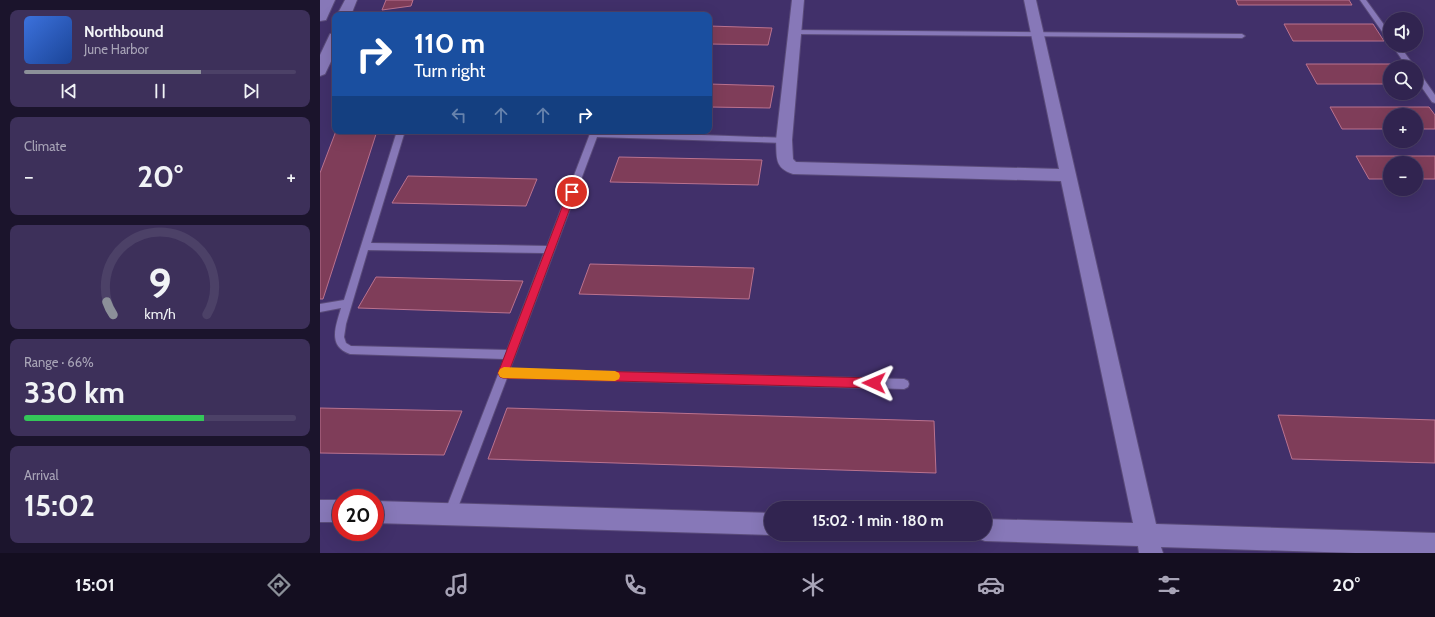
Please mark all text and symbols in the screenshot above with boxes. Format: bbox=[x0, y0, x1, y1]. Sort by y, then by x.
map controls bbox=[1383, 12, 1423, 196]
button: sound bbox=[1383, 12, 1423, 52]
text: Northbound bbox=[84, 23, 164, 41]
text: 110 m bbox=[414, 26, 485, 60]
icon: right bbox=[348, 28, 400, 80]
text: June Harbor bbox=[84, 41, 149, 57]
text: Turn right bbox=[414, 60, 485, 82]
button: search bbox=[1383, 60, 1423, 100]
icon: previous bbox=[58, 80, 80, 102]
icon: pause bbox=[149, 80, 171, 102]
icon: next bbox=[240, 80, 262, 102]
icon: left bbox=[448, 104, 470, 126]
icon: ahead bbox=[490, 104, 512, 126]
icon: ahead bbox=[532, 104, 554, 126]
icon: right bbox=[574, 104, 596, 126]
button: + bbox=[1383, 108, 1423, 148]
text: Climate bbox=[24, 138, 66, 154]
button: − bbox=[1383, 156, 1423, 196]
text: 20° bbox=[137, 158, 183, 195]
text: − bbox=[24, 163, 34, 190]
text: + bbox=[286, 163, 296, 190]
pin bbox=[555, 175, 589, 209]
icon: arrive bbox=[561, 181, 583, 203]
text: 9 bbox=[148, 257, 172, 307]
text: km/h bbox=[144, 304, 176, 322]
text: Range · 66% bbox=[24, 354, 94, 370]
position arrow bbox=[853, 362, 895, 404]
text: 330 km bbox=[24, 374, 125, 411]
text: Arrival bbox=[24, 467, 59, 483]
text: 15:02 bbox=[24, 487, 95, 524]
speed limit sign: 20 bbox=[332, 489, 384, 541]
text: 15:02 · 1 min · 180 m bbox=[812, 512, 944, 530]
icon: directions bbox=[265, 571, 293, 599]
icon: music bbox=[443, 571, 471, 599]
icon: phone bbox=[621, 571, 649, 599]
icon: climate bbox=[799, 571, 827, 599]
icon: car bbox=[977, 571, 1005, 599]
icon: filters bbox=[1155, 571, 1183, 599]
text: 15:01 bbox=[75, 574, 115, 596]
text: 20° bbox=[1333, 574, 1360, 596]

